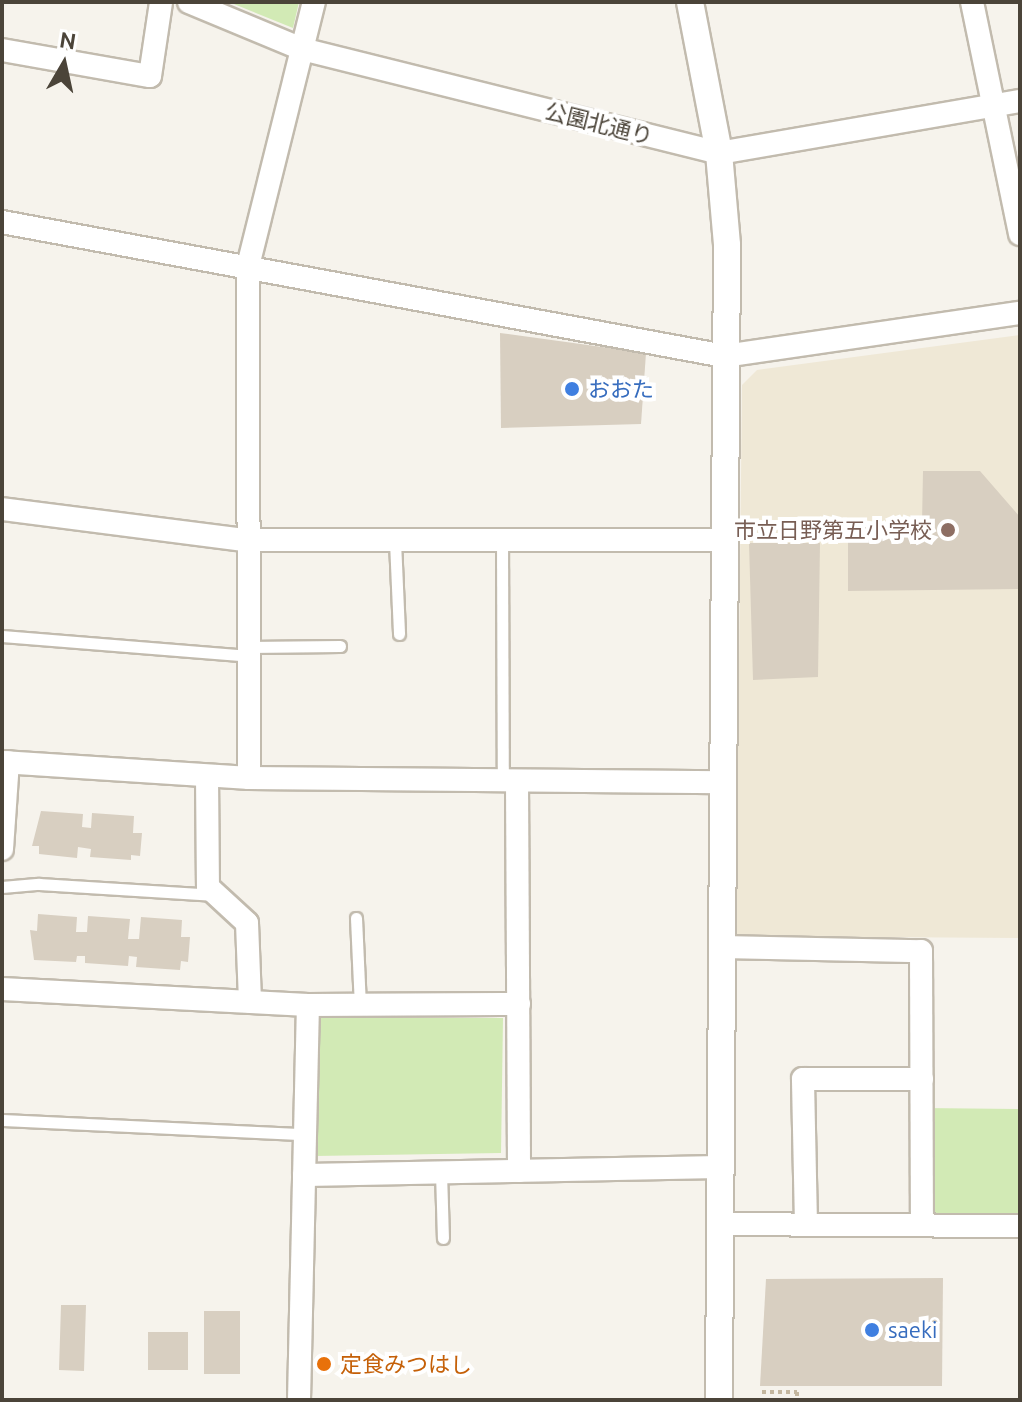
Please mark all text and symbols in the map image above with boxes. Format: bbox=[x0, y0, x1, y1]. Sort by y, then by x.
north arrow bbox=[24, 24, 104, 104]
text: N bbox=[58, 26, 78, 53]
street label: 公園北通り bbox=[542, 97, 656, 149]
place label: おおた bbox=[588, 376, 654, 402]
marker: おおた bbox=[563, 380, 581, 398]
place label: 市立日野第五小学校 bbox=[734, 517, 932, 543]
marker: 市立日野第五小学校 bbox=[939, 521, 957, 539]
place label: saeki bbox=[888, 1317, 937, 1343]
marker: saeki bbox=[863, 1321, 881, 1339]
place label: 定食みつはし bbox=[340, 1351, 472, 1377]
marker: 定食みつはし bbox=[315, 1355, 333, 1373]

